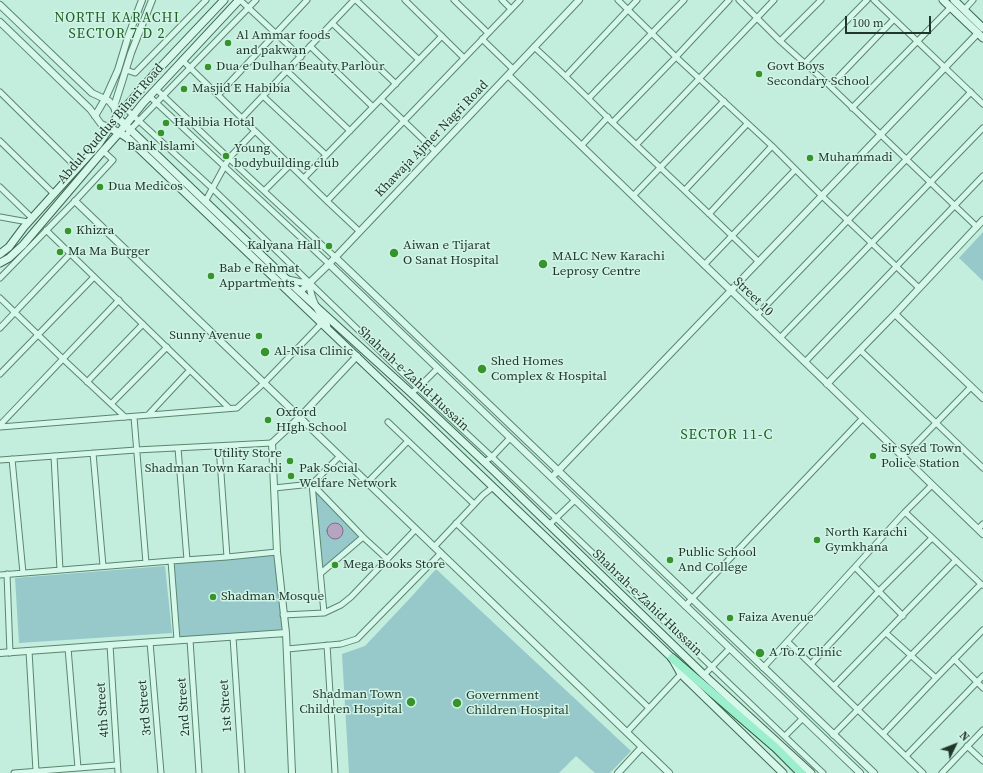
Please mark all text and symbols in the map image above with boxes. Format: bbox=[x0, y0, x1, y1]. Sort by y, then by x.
scale bar bbox=[847, 8, 933, 34]
district label: NORTH KARACHI SECTOR 7 D 2 bbox=[54, 10, 180, 42]
text: 100 m bbox=[852, 15, 884, 31]
place label: Al Ammar foods and pakwan bbox=[236, 28, 330, 59]
marker: Al Ammar foods and pakwan bbox=[223, 38, 233, 48]
place label: Dua e Dulhan Beauty Parlour bbox=[216, 59, 384, 75]
place label: Govt Boys Secondary School bbox=[767, 59, 869, 90]
street label: Abdul Quddus Bihari Road bbox=[55, 61, 167, 187]
marker: Dua e Dulhan Beauty Parlour bbox=[203, 62, 213, 72]
marker: Govt Boys Secondary School bbox=[754, 69, 764, 79]
street label: Khawaja Ajmer Nagri Road bbox=[372, 78, 492, 200]
place label: Masjid E Habibia bbox=[192, 81, 290, 97]
marker: Masjid E Habibia bbox=[179, 84, 189, 94]
place label: Habibia Hotal bbox=[174, 115, 255, 131]
marker: Habibia Hotal bbox=[161, 118, 171, 128]
marker: Bank lslami bbox=[156, 128, 166, 138]
place label: Bank lslami bbox=[127, 139, 195, 155]
place label: Young bodybuilding club bbox=[234, 141, 339, 172]
place label: Muhammadi bbox=[818, 150, 893, 166]
marker: Young bodybuilding club bbox=[221, 151, 231, 161]
marker: Muhammadi bbox=[805, 153, 815, 163]
place label: Dua Medicos bbox=[108, 179, 183, 195]
marker: Dua Medicos bbox=[95, 182, 105, 192]
place label: Khizra bbox=[76, 223, 114, 239]
marker: Khizra bbox=[63, 226, 73, 236]
place label: Kalyana Hall bbox=[247, 238, 321, 254]
place label: Aiwan e Tijarat O Sanat Hospital bbox=[403, 238, 499, 269]
marker: Kalyana Hall bbox=[324, 241, 334, 251]
place label: Ma Ma Burger bbox=[68, 244, 150, 260]
marker: Ma Ma Burger bbox=[55, 247, 65, 257]
marker: Aiwan e Tijarat O Sanat Hospital bbox=[388, 247, 400, 259]
place label: MALC New Karachi Leprosy Centre bbox=[552, 249, 665, 280]
marker: MALC New Karachi Leprosy Centre bbox=[537, 258, 549, 270]
place label: Bab e Rehmat Appartments bbox=[219, 261, 299, 292]
marker: Bab e Rehmat Appartments bbox=[206, 271, 216, 281]
street label: Street 10 bbox=[730, 274, 776, 320]
street label: Shahrah-e-Zahid Hussain bbox=[354, 323, 472, 435]
place label: Sunny Avenue bbox=[169, 328, 251, 344]
marker: Sunny Avenue bbox=[254, 331, 264, 341]
place label: Al-Nisa Clinic bbox=[274, 344, 353, 360]
marker: Al-Nisa Clinic bbox=[259, 346, 271, 358]
place label: Shed Homes Complex & Hospital bbox=[491, 354, 607, 385]
marker: Shed Homes Complex & Hospital bbox=[476, 363, 488, 375]
place label: Oxford HIgh School bbox=[276, 405, 347, 436]
marker: Oxford HIgh School bbox=[263, 415, 273, 425]
district label: SECTOR 11-C bbox=[681, 427, 773, 443]
place label: Sir Syed Town Police Station bbox=[881, 441, 962, 472]
place label: Utility Store Shadman Town Karachi bbox=[145, 446, 282, 477]
marker: Sir Syed Town Police Station bbox=[868, 451, 878, 461]
marker: Utility Store Shadman Town Karachi bbox=[285, 456, 295, 466]
place label: Pak Social Welfare Network bbox=[299, 461, 397, 492]
marker: Pak Social Welfare Network bbox=[286, 471, 296, 481]
place label: North Karachi Gymkhana bbox=[825, 525, 907, 556]
marker: North Karachi Gymkhana bbox=[812, 535, 822, 545]
place label: Public School And College bbox=[678, 545, 756, 576]
street label: Shahrah-e-Zahid Hussain bbox=[589, 547, 705, 659]
marker: Public School And College bbox=[665, 555, 675, 565]
place label: Mega Books Store bbox=[343, 557, 445, 573]
marker: Mega Books Store bbox=[330, 560, 340, 570]
place label: Shadman Mosque bbox=[221, 589, 324, 605]
marker: Shadman Mosque bbox=[208, 592, 218, 602]
place label: Faiza Avenue bbox=[738, 610, 814, 626]
marker: Faiza Avenue bbox=[725, 613, 735, 623]
place label: A To Z Clinic bbox=[769, 645, 842, 661]
marker: A To Z Clinic bbox=[754, 647, 766, 659]
street label: 2nd Street bbox=[174, 677, 194, 737]
street label: 3rd Street bbox=[135, 679, 155, 737]
street label: 1st Street bbox=[216, 679, 236, 733]
street label: 4th Street bbox=[93, 682, 113, 738]
place label: Shadman Town Children Hospital bbox=[299, 687, 402, 718]
place label: Government Children Hospital bbox=[466, 688, 569, 719]
marker: Shadman Town Children Hospital bbox=[405, 696, 417, 708]
marker: Government Children Hospital bbox=[451, 697, 463, 709]
north arrow bbox=[935, 725, 975, 765]
text: N bbox=[956, 728, 972, 745]

